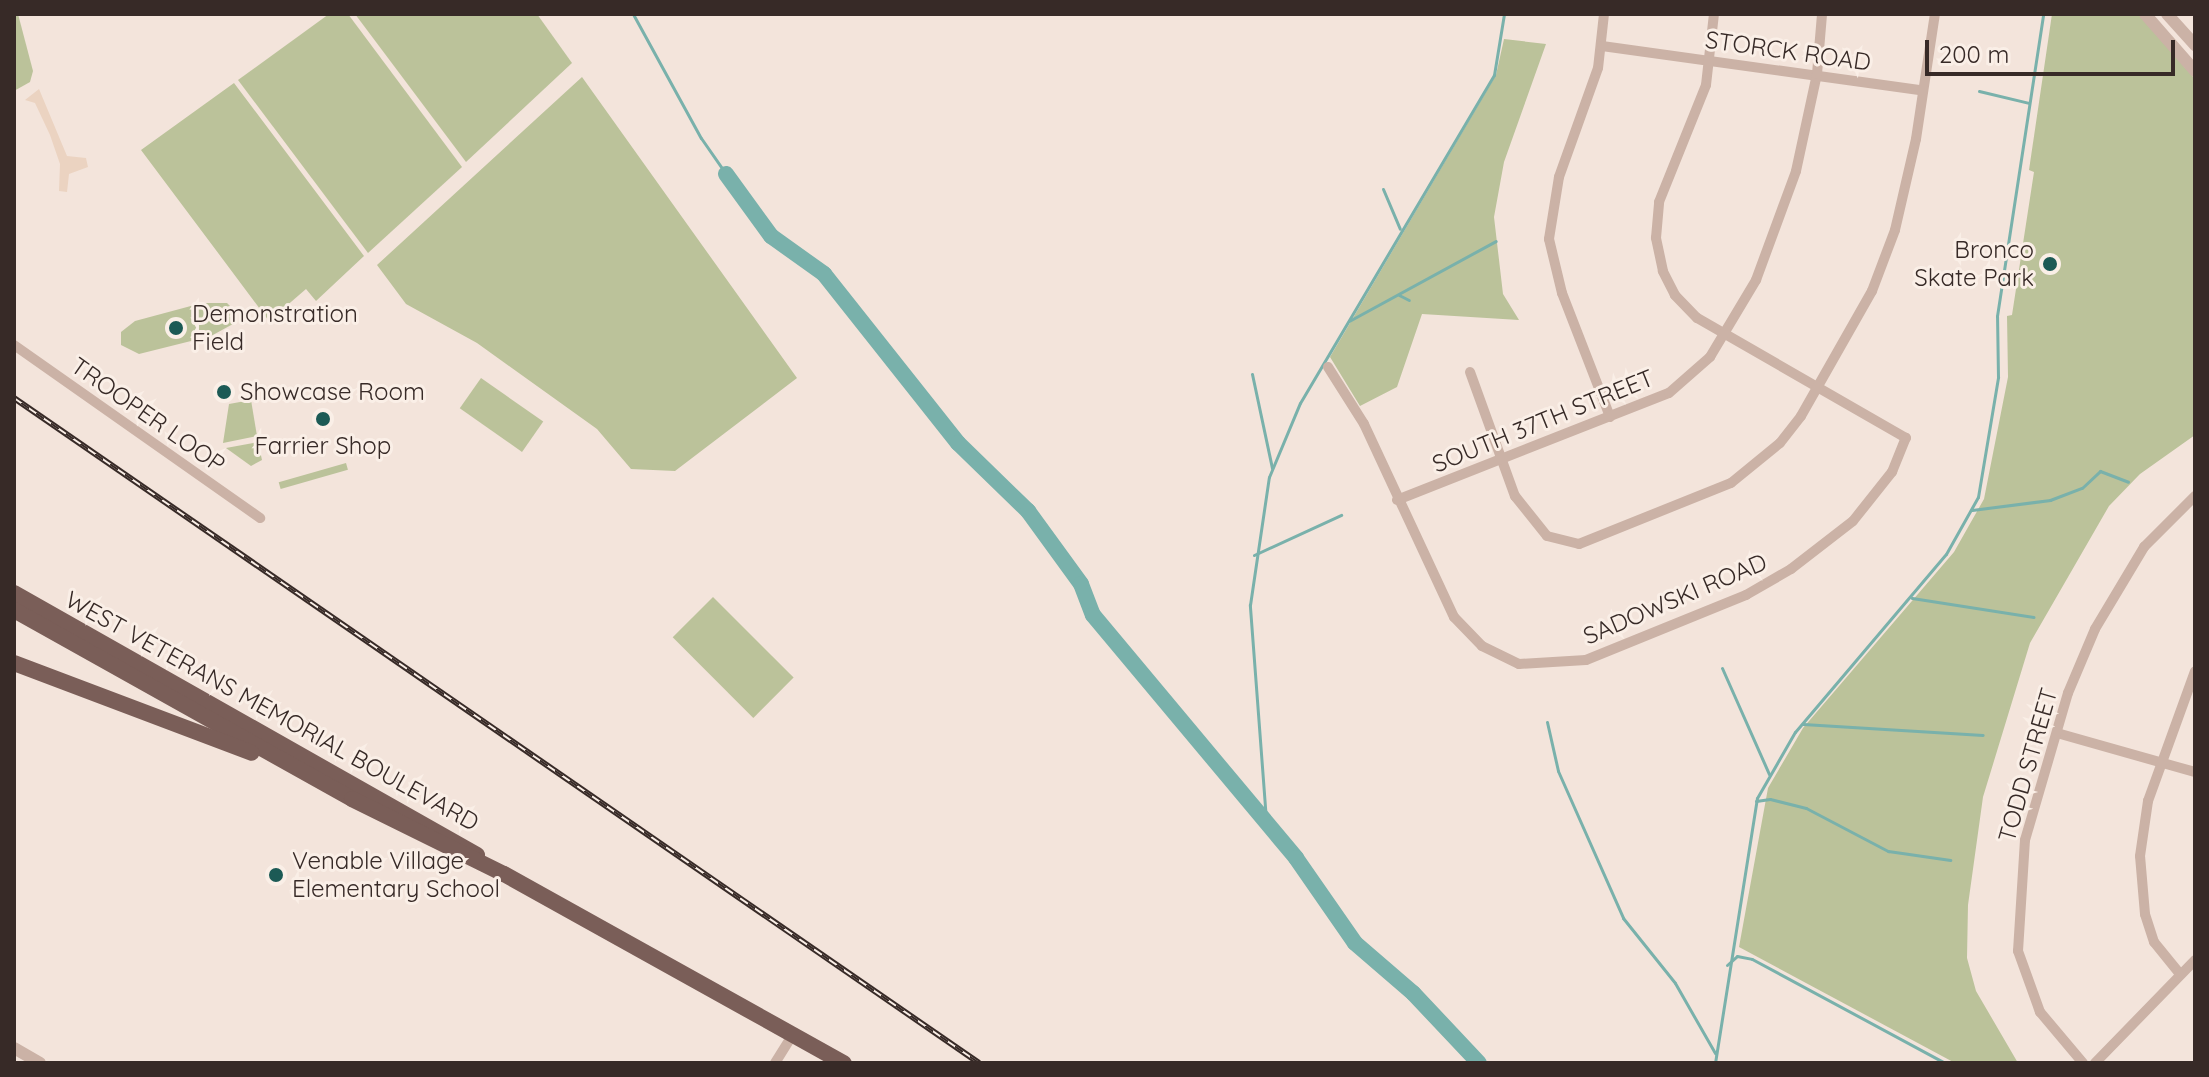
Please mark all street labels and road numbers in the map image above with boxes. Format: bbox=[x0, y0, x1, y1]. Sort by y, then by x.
street label: STORCK ROAD bbox=[1703, 25, 1873, 77]
street label: TROOPER LOOP bbox=[65, 351, 231, 479]
street label: SOUTH 37TH STREET bbox=[1428, 363, 1658, 479]
street label: SADOWSKI ROAD bbox=[1579, 547, 1771, 651]
street label: WEST VETERANS MEMORIAL BOULEVARD bbox=[60, 585, 484, 837]
street label: TODD STREET bbox=[1992, 684, 2064, 846]

